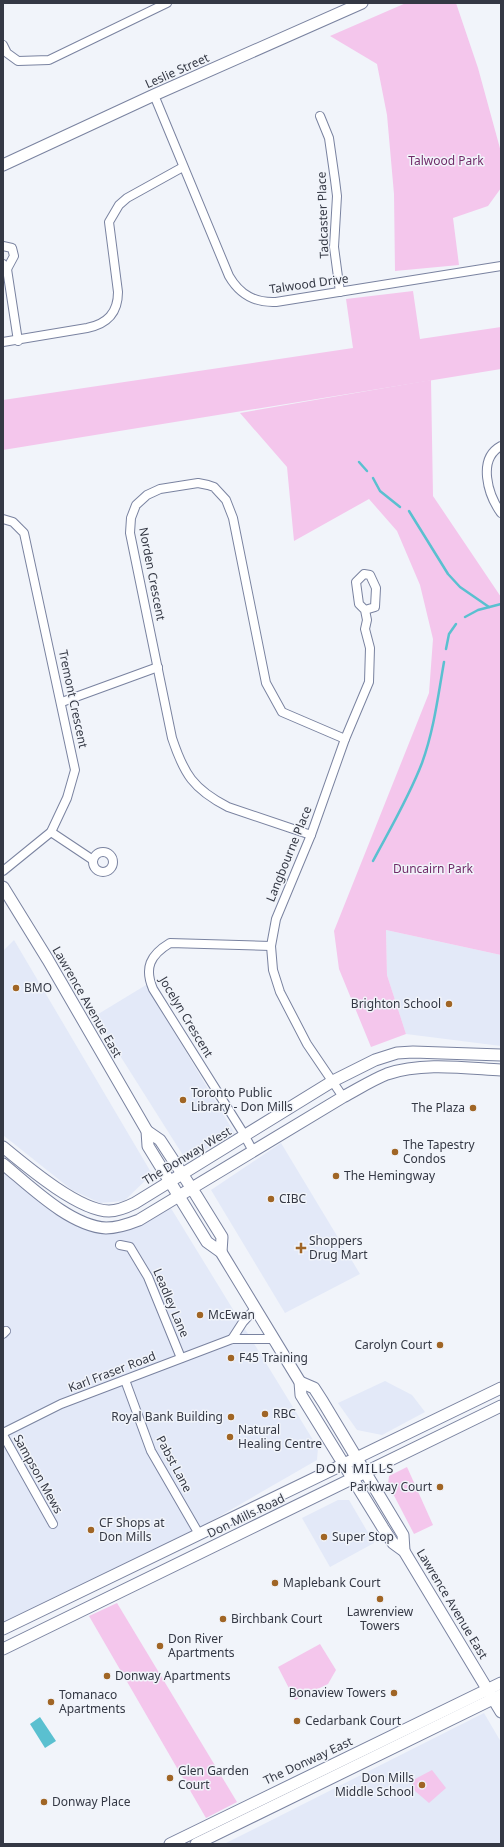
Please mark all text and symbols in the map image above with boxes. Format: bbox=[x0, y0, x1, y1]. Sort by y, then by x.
street label: Leslie Street bbox=[142, 49, 212, 92]
park label: Talwood Park bbox=[408, 152, 484, 169]
street label: Tadcaster Place bbox=[312, 171, 333, 259]
street label: Talwood Drive bbox=[268, 270, 350, 297]
street label: Norden Crescent bbox=[135, 526, 170, 623]
street label: Tremont Crescent bbox=[55, 648, 92, 750]
street label: Langbourne Place bbox=[262, 803, 316, 904]
park label: Duncairn Park bbox=[393, 860, 474, 877]
street label: Lawrence Avenue East bbox=[49, 943, 127, 1061]
street label: Jocelyn Crescent bbox=[155, 972, 218, 1061]
place label: BMO bbox=[24, 979, 52, 996]
marker: BMO bbox=[11, 983, 21, 993]
place label: Brighton School bbox=[351, 995, 441, 1012]
marker: Brighton School bbox=[444, 999, 454, 1009]
place label: Toronto Public Library - Don Mills bbox=[191, 1084, 293, 1115]
marker: Toronto Public Library - Don Mills bbox=[178, 1095, 188, 1105]
place label: The Plaza bbox=[412, 1099, 465, 1116]
marker: The Plaza bbox=[468, 1103, 478, 1113]
street label: The Donway West bbox=[139, 1122, 235, 1189]
place label: The Tapestry Condos bbox=[403, 1136, 476, 1167]
marker: The Tapestry Condos bbox=[390, 1147, 400, 1157]
place label: The Hemingway bbox=[344, 1167, 436, 1184]
marker: The Hemingway bbox=[331, 1171, 341, 1181]
place label: CIBC bbox=[279, 1190, 306, 1207]
marker: CIBC bbox=[266, 1194, 276, 1204]
place label: Shoppers Drug Mart bbox=[309, 1232, 368, 1263]
marker: Shoppers Drug Mart bbox=[296, 1243, 306, 1253]
street label: Leadley Lane bbox=[149, 1266, 194, 1340]
place label: McEwan bbox=[208, 1306, 255, 1323]
marker: McEwan bbox=[195, 1310, 205, 1320]
place label: Carolyn Court bbox=[354, 1336, 433, 1353]
marker: Carolyn Court bbox=[435, 1340, 445, 1350]
street label: Karl Fraser Road bbox=[66, 1347, 158, 1396]
place label: F45 Training bbox=[239, 1349, 308, 1366]
marker: F45 Training bbox=[226, 1353, 236, 1363]
place label: RBC bbox=[273, 1405, 296, 1422]
place label: Royal Bank Building bbox=[111, 1408, 223, 1425]
marker: RBC bbox=[260, 1409, 270, 1419]
marker: Royal Bank Building bbox=[226, 1412, 236, 1422]
place label: Natural Healing Centre bbox=[238, 1421, 322, 1452]
street label: Sampson Mews bbox=[10, 1431, 67, 1517]
street label: Pabst Lane bbox=[152, 1432, 197, 1495]
marker: Natural Healing Centre bbox=[225, 1432, 235, 1442]
district label: DON MILLS bbox=[316, 1459, 394, 1477]
place label: Parkway Court bbox=[350, 1478, 433, 1495]
marker: Parkway Court bbox=[435, 1482, 445, 1492]
street label: Don Mills Road bbox=[204, 1489, 287, 1542]
place label: CF Shops at Don Mills bbox=[99, 1514, 165, 1545]
marker: CF Shops at Don Mills bbox=[86, 1525, 96, 1535]
place label: Super Stop bbox=[332, 1528, 394, 1545]
marker: Super Stop bbox=[319, 1532, 329, 1542]
street label: Lawrence Avenue East bbox=[413, 1545, 492, 1663]
place label: Maplebank Court bbox=[283, 1574, 381, 1591]
marker: Maplebank Court bbox=[270, 1578, 280, 1588]
marker: Lawrenview Towers bbox=[375, 1594, 385, 1604]
place label: Lawrenview Towers bbox=[347, 1603, 414, 1634]
place label: Birchbank Court bbox=[231, 1610, 323, 1627]
marker: Birchbank Court bbox=[218, 1614, 228, 1624]
place label: Don River Apartments bbox=[168, 1630, 235, 1661]
marker: Don River Apartments bbox=[155, 1641, 165, 1651]
place label: Donway Apartments bbox=[115, 1667, 231, 1684]
marker: Donway Apartments bbox=[102, 1671, 112, 1681]
place label: Bonaview Towers bbox=[289, 1684, 386, 1701]
place label: Tomanaco Apartments bbox=[59, 1686, 126, 1717]
marker: Bonaview Towers bbox=[389, 1688, 399, 1698]
marker: Tomanaco Apartments bbox=[46, 1697, 56, 1707]
place label: Cedarbank Court bbox=[305, 1712, 402, 1729]
marker: Cedarbank Court bbox=[292, 1716, 302, 1726]
street label: The Donway East bbox=[261, 1732, 356, 1789]
place label: Glen Garden Court bbox=[178, 1762, 249, 1793]
place label: Don Mills Middle School bbox=[335, 1769, 414, 1800]
marker: Glen Garden Court bbox=[165, 1773, 175, 1783]
marker: Don Mills Middle School bbox=[417, 1780, 427, 1790]
place label: Donway Place bbox=[52, 1793, 131, 1810]
marker: Donway Place bbox=[39, 1797, 49, 1807]

